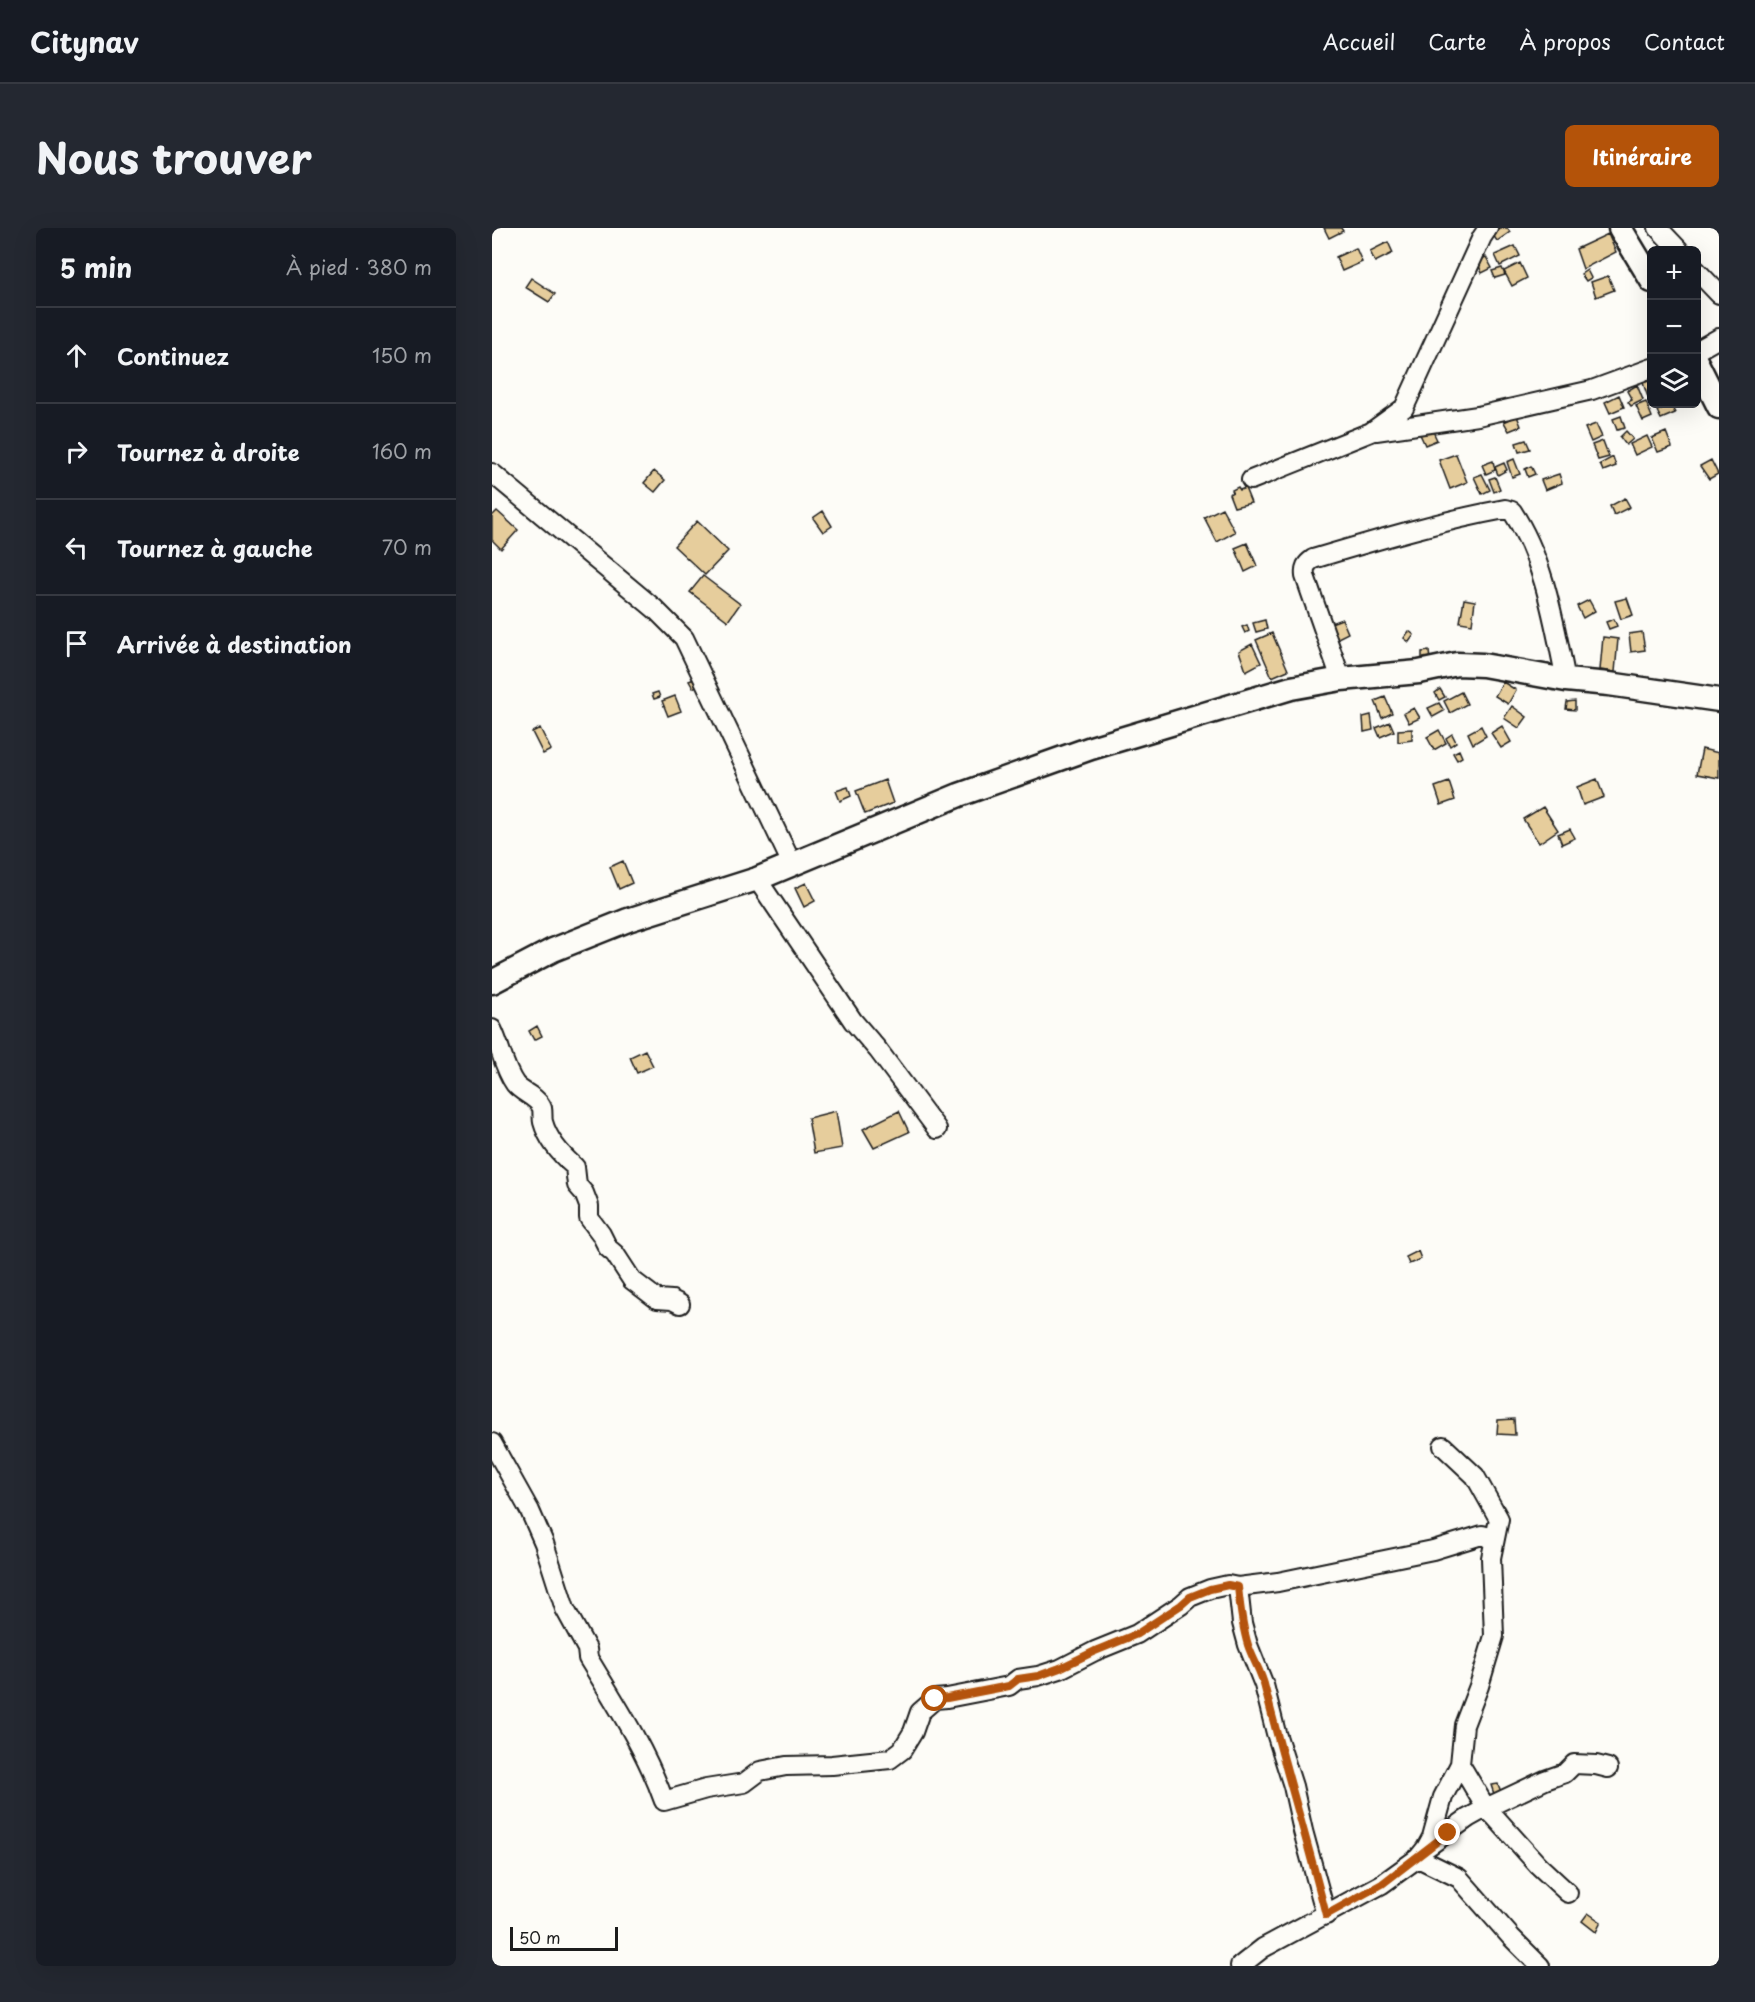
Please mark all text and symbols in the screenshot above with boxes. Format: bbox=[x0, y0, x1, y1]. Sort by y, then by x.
text: Citynav bbox=[30, 20, 139, 63]
text: Accueil bbox=[1323, 25, 1395, 57]
text: Carte bbox=[1428, 25, 1486, 57]
text: À propos bbox=[1519, 25, 1611, 57]
text: Contact bbox=[1644, 25, 1725, 57]
text: Nous trouver bbox=[36, 125, 312, 188]
button: Itinéraire bbox=[1565, 125, 1719, 187]
map controls bbox=[1647, 246, 1701, 408]
button: + bbox=[1647, 246, 1701, 300]
text: 5 min bbox=[60, 248, 132, 287]
text: À pied · 380 m bbox=[286, 252, 432, 282]
button: − bbox=[1647, 300, 1701, 354]
icon: ahead bbox=[60, 339, 93, 372]
text: Continuez bbox=[117, 339, 229, 372]
text: 150 m bbox=[372, 340, 432, 370]
button: layers bbox=[1647, 354, 1701, 408]
icon: right bbox=[60, 435, 93, 468]
text: Tournez à droite bbox=[117, 435, 300, 468]
text: 160 m bbox=[372, 436, 432, 466]
icon: left bbox=[60, 531, 93, 564]
text: Tournez à gauche bbox=[117, 531, 313, 564]
text: 70 m bbox=[382, 532, 432, 562]
icon: arrive bbox=[60, 627, 93, 660]
text: Arrivée à destination bbox=[117, 627, 351, 660]
route start bbox=[921, 1685, 947, 1711]
route end bbox=[1434, 1819, 1460, 1845]
scale bar bbox=[510, 1924, 618, 1952]
text: 50 m bbox=[519, 1925, 560, 1949]

